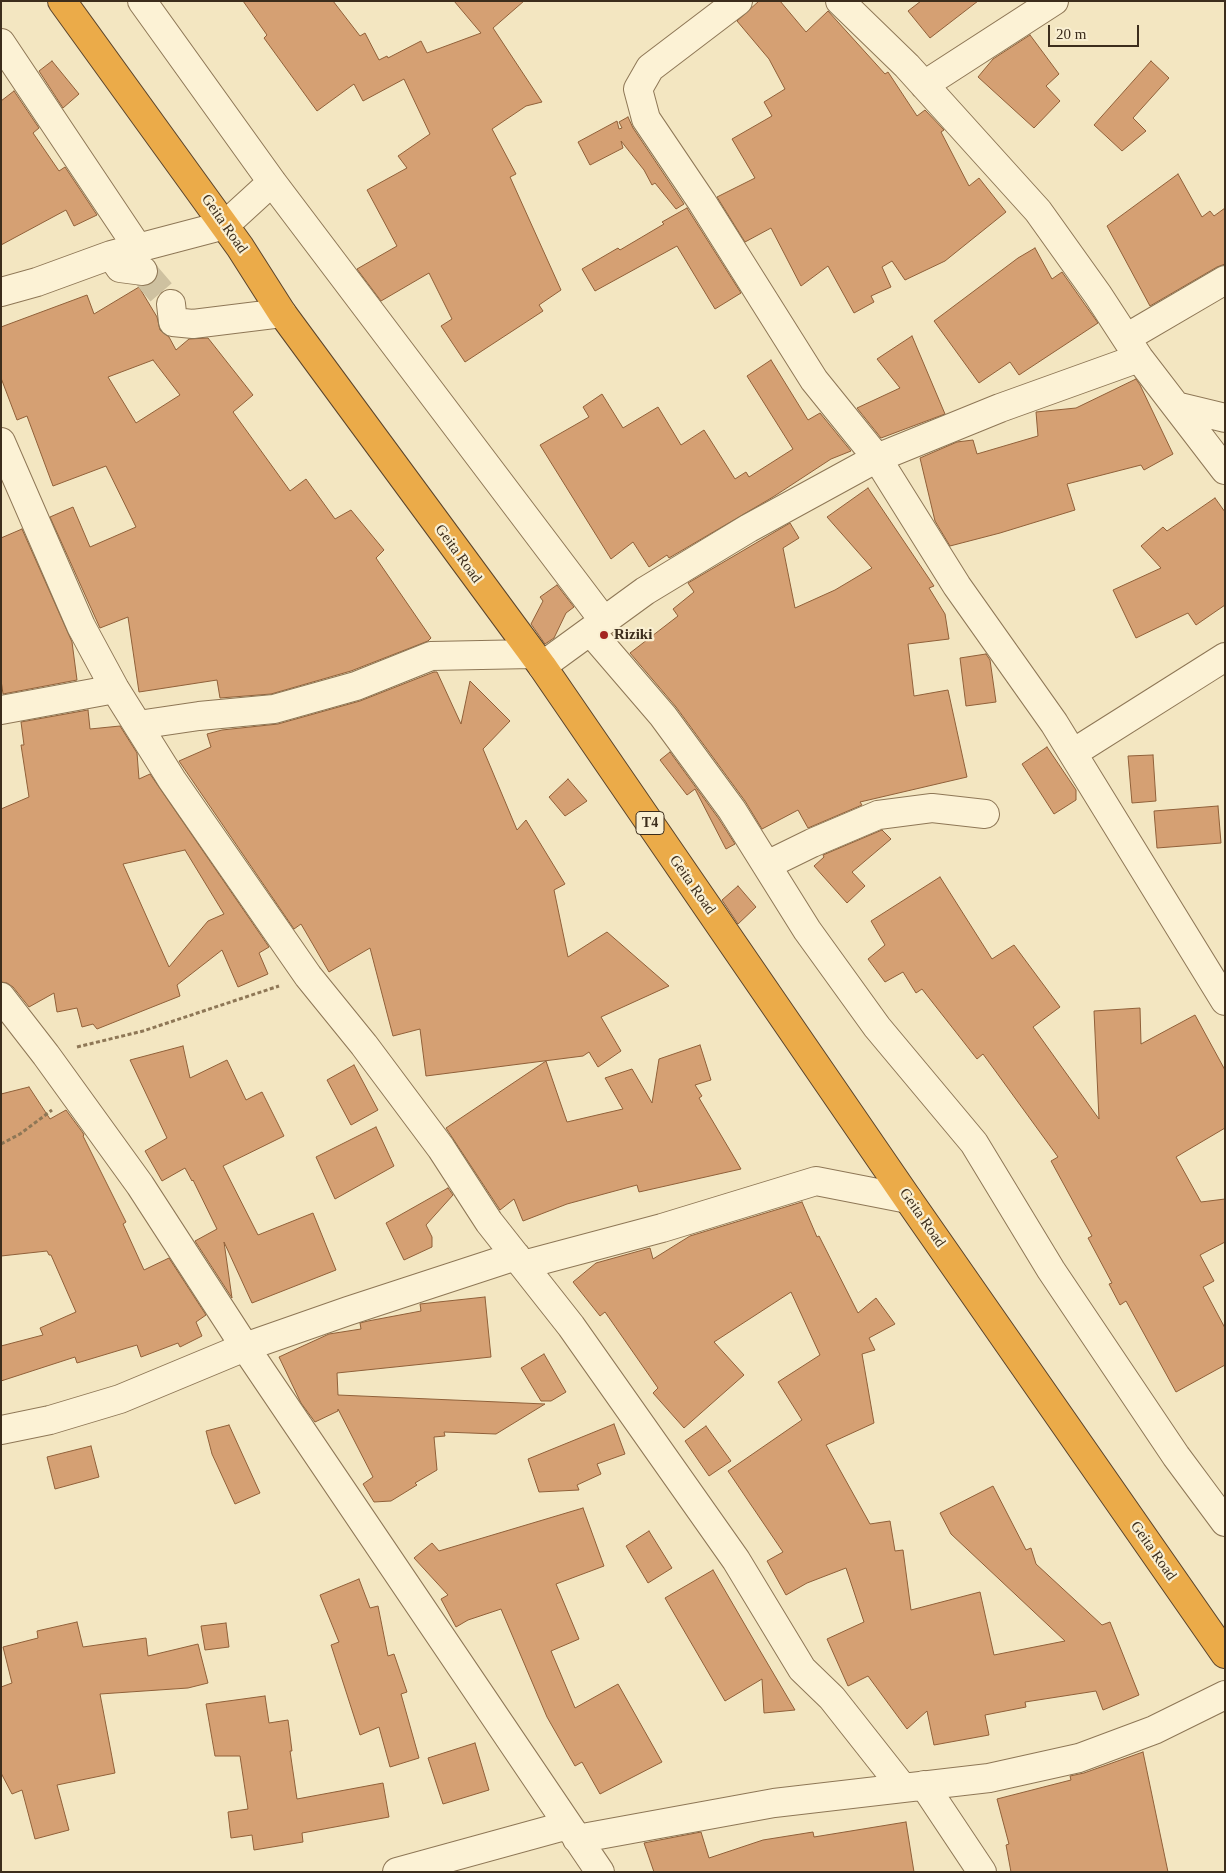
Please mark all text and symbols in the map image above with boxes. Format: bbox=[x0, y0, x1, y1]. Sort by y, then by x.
scale bar bbox=[1051, 15, 1142, 47]
text: 20 m bbox=[1056, 26, 1086, 42]
street label: Geita Road bbox=[197, 191, 251, 257]
street label: Geita Road bbox=[431, 521, 485, 587]
place label: Riziki bbox=[614, 626, 652, 644]
marker: Riziki bbox=[598, 629, 610, 641]
road number: T4 bbox=[636, 811, 664, 834]
street label: Geita Road bbox=[665, 852, 719, 918]
street label: Geita Road bbox=[895, 1185, 949, 1251]
street label: Geita Road bbox=[1126, 1518, 1180, 1584]

